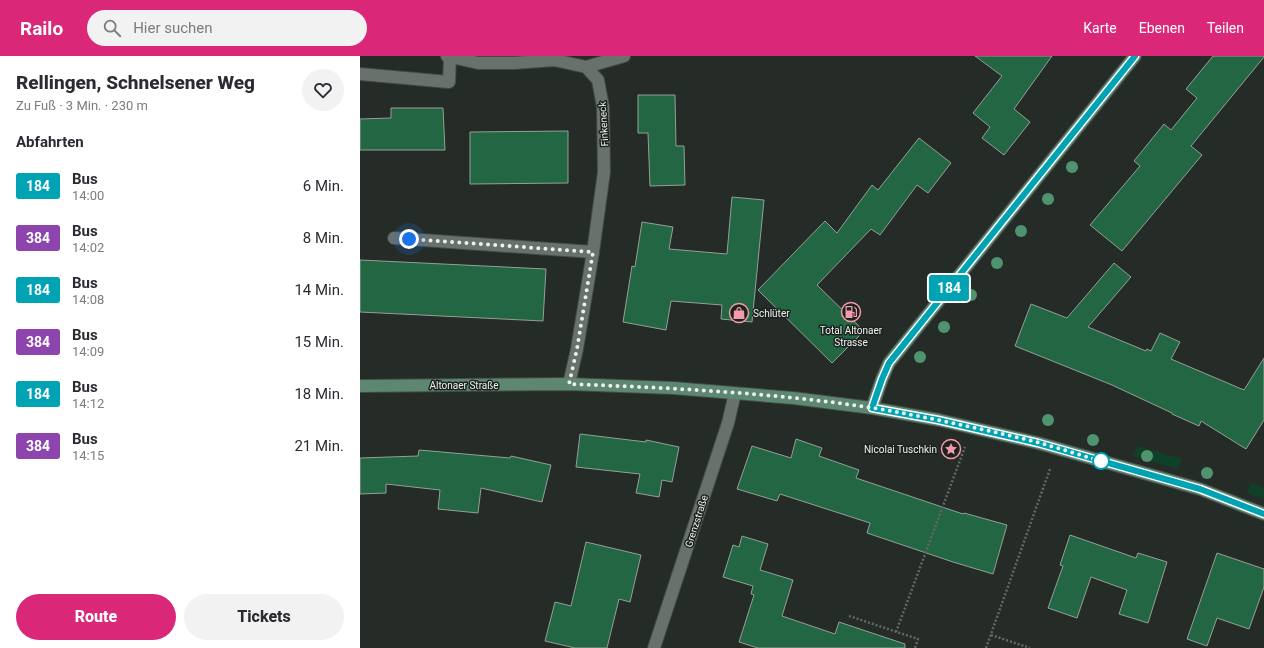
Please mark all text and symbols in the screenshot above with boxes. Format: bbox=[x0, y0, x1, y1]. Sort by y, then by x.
search box bbox=[87, 10, 367, 46]
text: Railo bbox=[20, 17, 63, 40]
icon: search bbox=[101, 17, 123, 39]
text: Hier suchen bbox=[133, 19, 213, 37]
text: Karte bbox=[1083, 20, 1117, 36]
text: Ebenen bbox=[1139, 20, 1185, 36]
text: Teilen bbox=[1207, 20, 1244, 36]
button: heart bbox=[302, 69, 344, 111]
text: Rellingen, Schnelsener Weg bbox=[16, 71, 255, 94]
text: Zu Fuß · 3 Min. · 230 m bbox=[16, 98, 148, 113]
street label: Finkeneck bbox=[597, 100, 610, 147]
text: Abfahrten bbox=[16, 133, 84, 151]
text: Bus bbox=[72, 170, 98, 188]
text: 6 Min. bbox=[303, 177, 344, 195]
text: 184 bbox=[26, 178, 50, 194]
text: 14:00 bbox=[72, 188, 104, 203]
text: Bus bbox=[72, 222, 98, 240]
text: 8 Min. bbox=[303, 229, 344, 247]
your location bbox=[399, 229, 419, 249]
text: 384 bbox=[26, 230, 50, 246]
text: 14:02 bbox=[72, 240, 104, 255]
text: Bus bbox=[72, 274, 98, 292]
line badge: 184 bbox=[926, 275, 972, 301]
text: 184 bbox=[937, 280, 961, 296]
text: 14 Min. bbox=[294, 281, 344, 299]
text: 184 bbox=[26, 282, 50, 298]
text: 14:08 bbox=[72, 292, 104, 307]
fuel station icon: Total Altonaer Strasse bbox=[840, 301, 862, 323]
shop icon: Schlüter bbox=[728, 302, 750, 324]
place label: Schlüter bbox=[753, 308, 790, 319]
place label: Total Altonaer Strasse bbox=[820, 325, 883, 348]
text: Bus bbox=[72, 326, 98, 344]
text: 15 Min. bbox=[294, 333, 344, 351]
text: 384 bbox=[26, 334, 50, 350]
text: 14:09 bbox=[72, 344, 104, 359]
text: Bus bbox=[72, 378, 98, 396]
street label: Altonaer Straße bbox=[429, 380, 499, 391]
text: 18 Min. bbox=[294, 385, 344, 403]
text: 184 bbox=[26, 386, 50, 402]
text: 14:12 bbox=[72, 396, 104, 411]
text: Bus bbox=[72, 430, 98, 448]
text: 21 Min. bbox=[294, 437, 344, 455]
text: 384 bbox=[26, 438, 50, 454]
place icon: Nicolai Tuschkin bbox=[940, 438, 962, 460]
place label: Nicolai Tuschkin bbox=[864, 444, 937, 455]
text: 14:15 bbox=[72, 448, 104, 463]
unlabelled marker bbox=[1092, 452, 1110, 470]
street label: Grenzstraße bbox=[683, 494, 710, 549]
button: Route bbox=[16, 594, 176, 640]
button: Tickets bbox=[184, 594, 344, 640]

